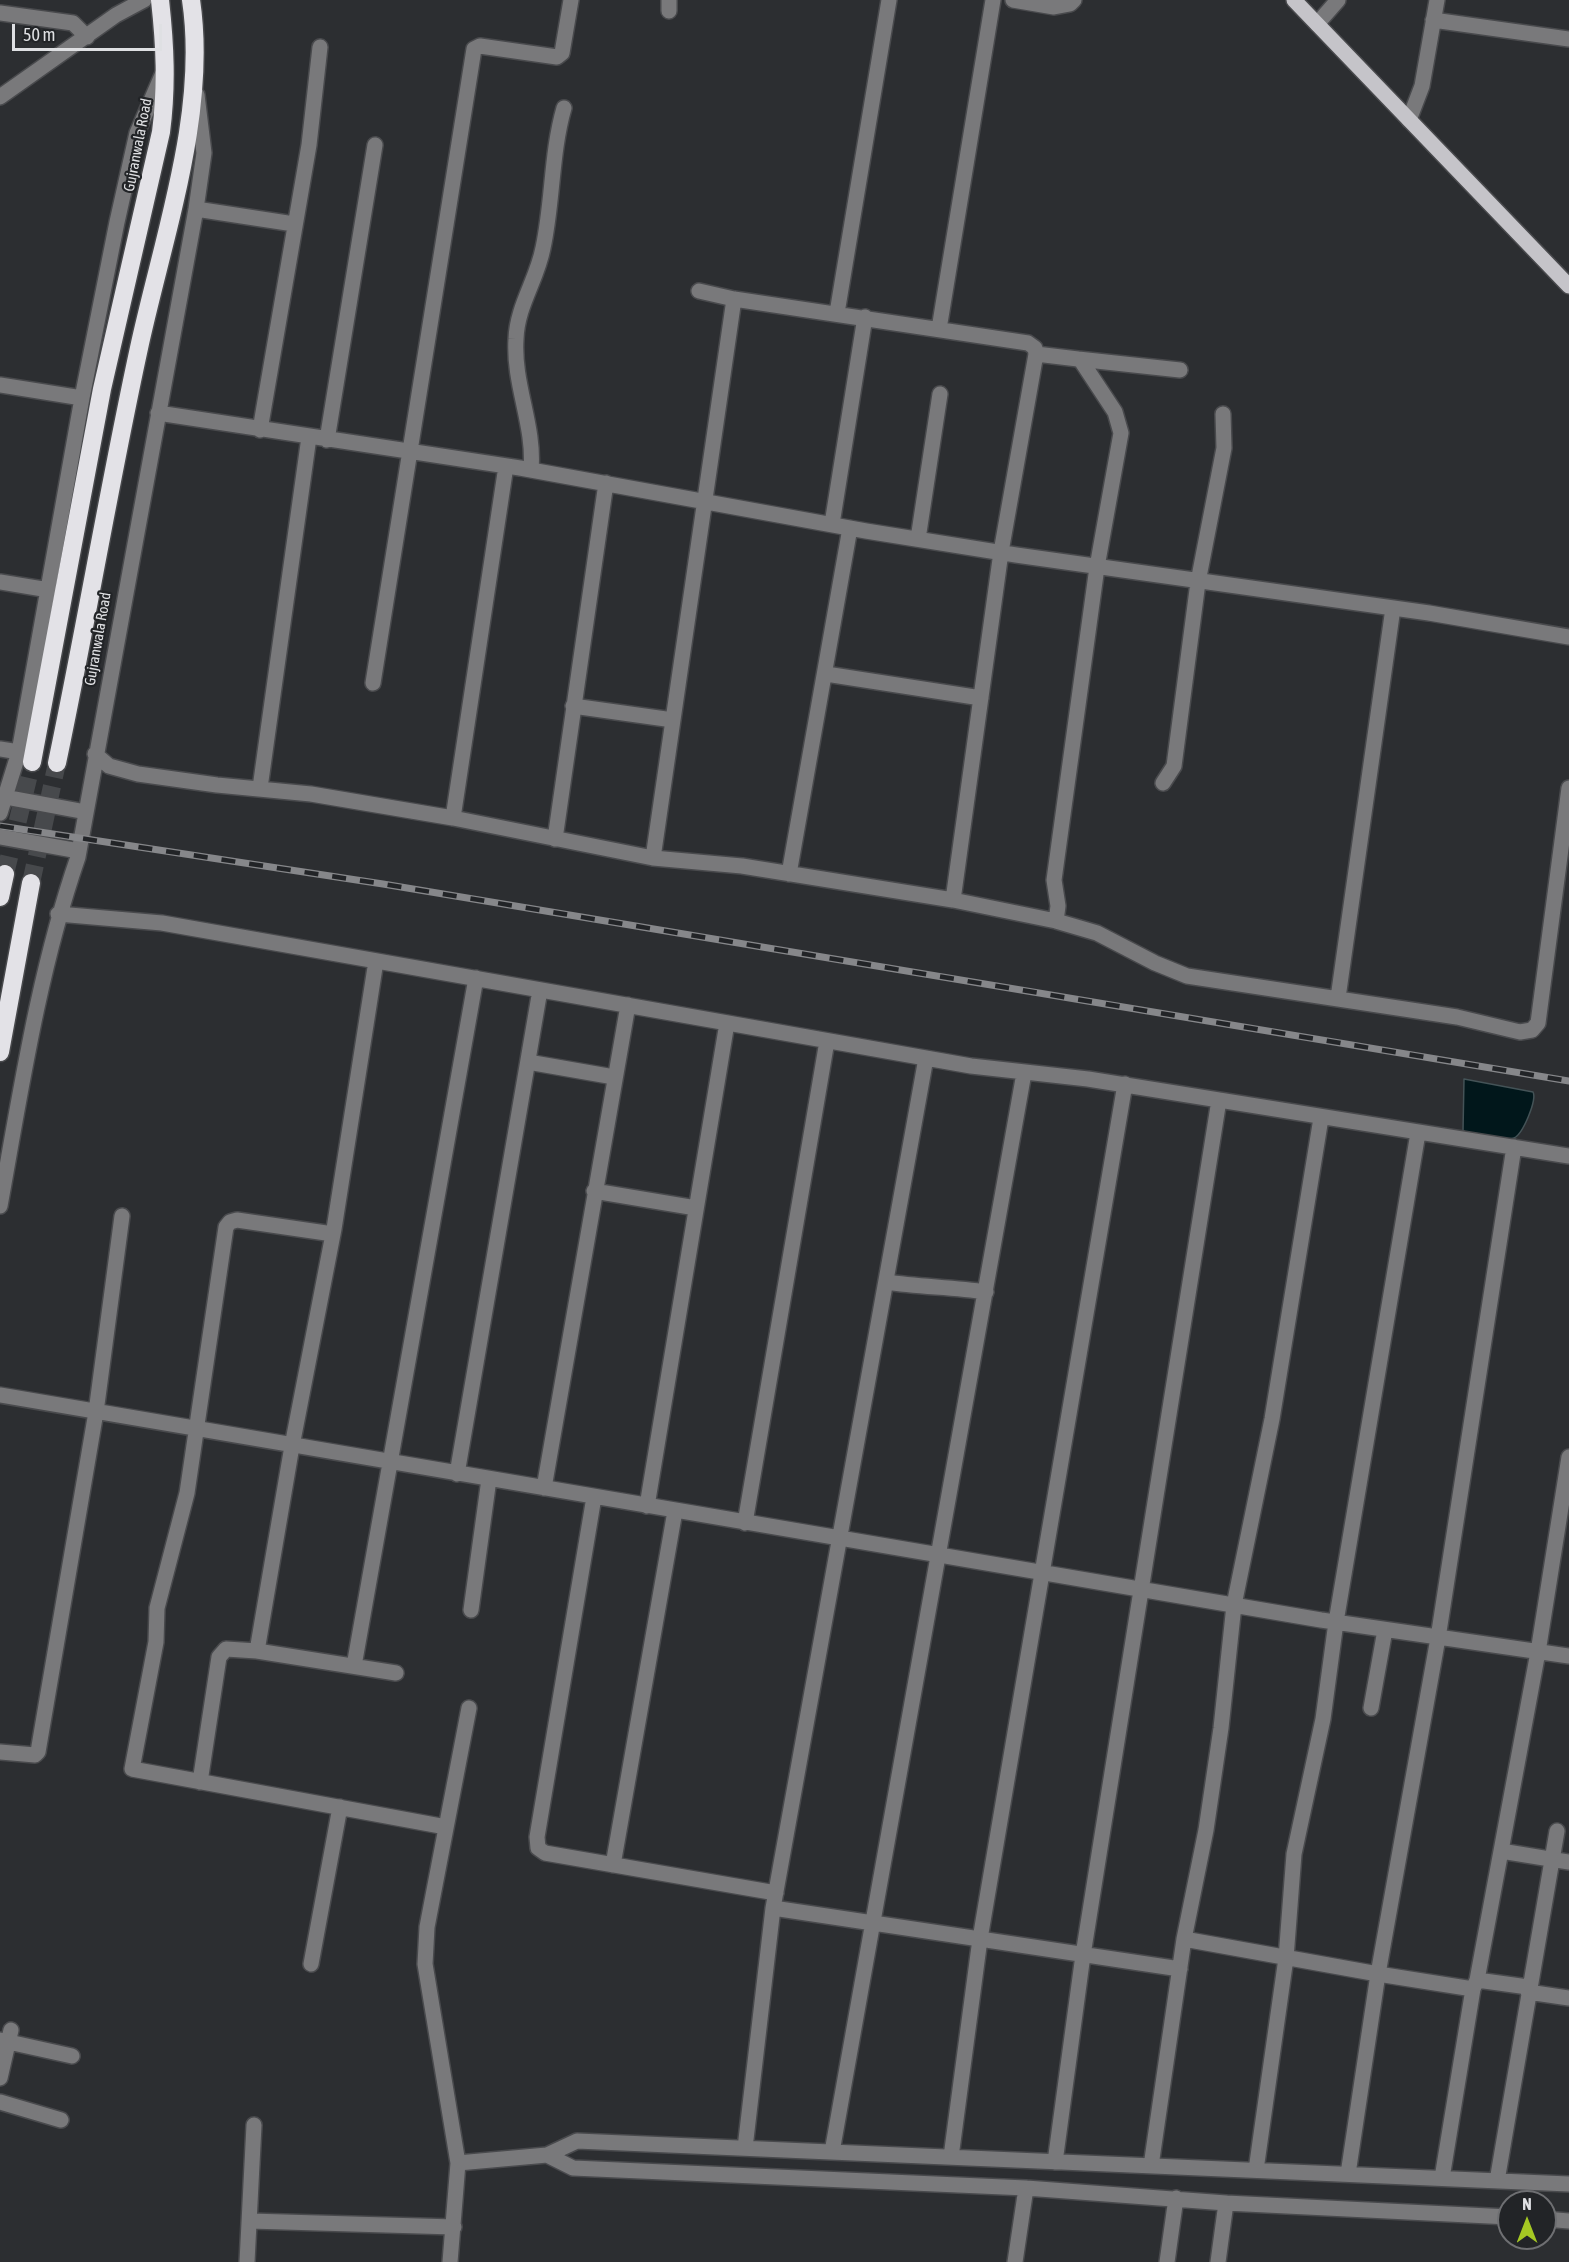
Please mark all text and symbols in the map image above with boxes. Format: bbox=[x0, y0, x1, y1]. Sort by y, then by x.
scale bar bbox=[15, 12, 165, 50]
text: 50 m bbox=[23, 24, 55, 45]
street label: Gujranwala Road bbox=[120, 97, 156, 193]
street label: Gujranwala Road bbox=[81, 591, 115, 687]
north arrow bbox=[1497, 2190, 1557, 2250]
text: N bbox=[1522, 2195, 1532, 2213]

